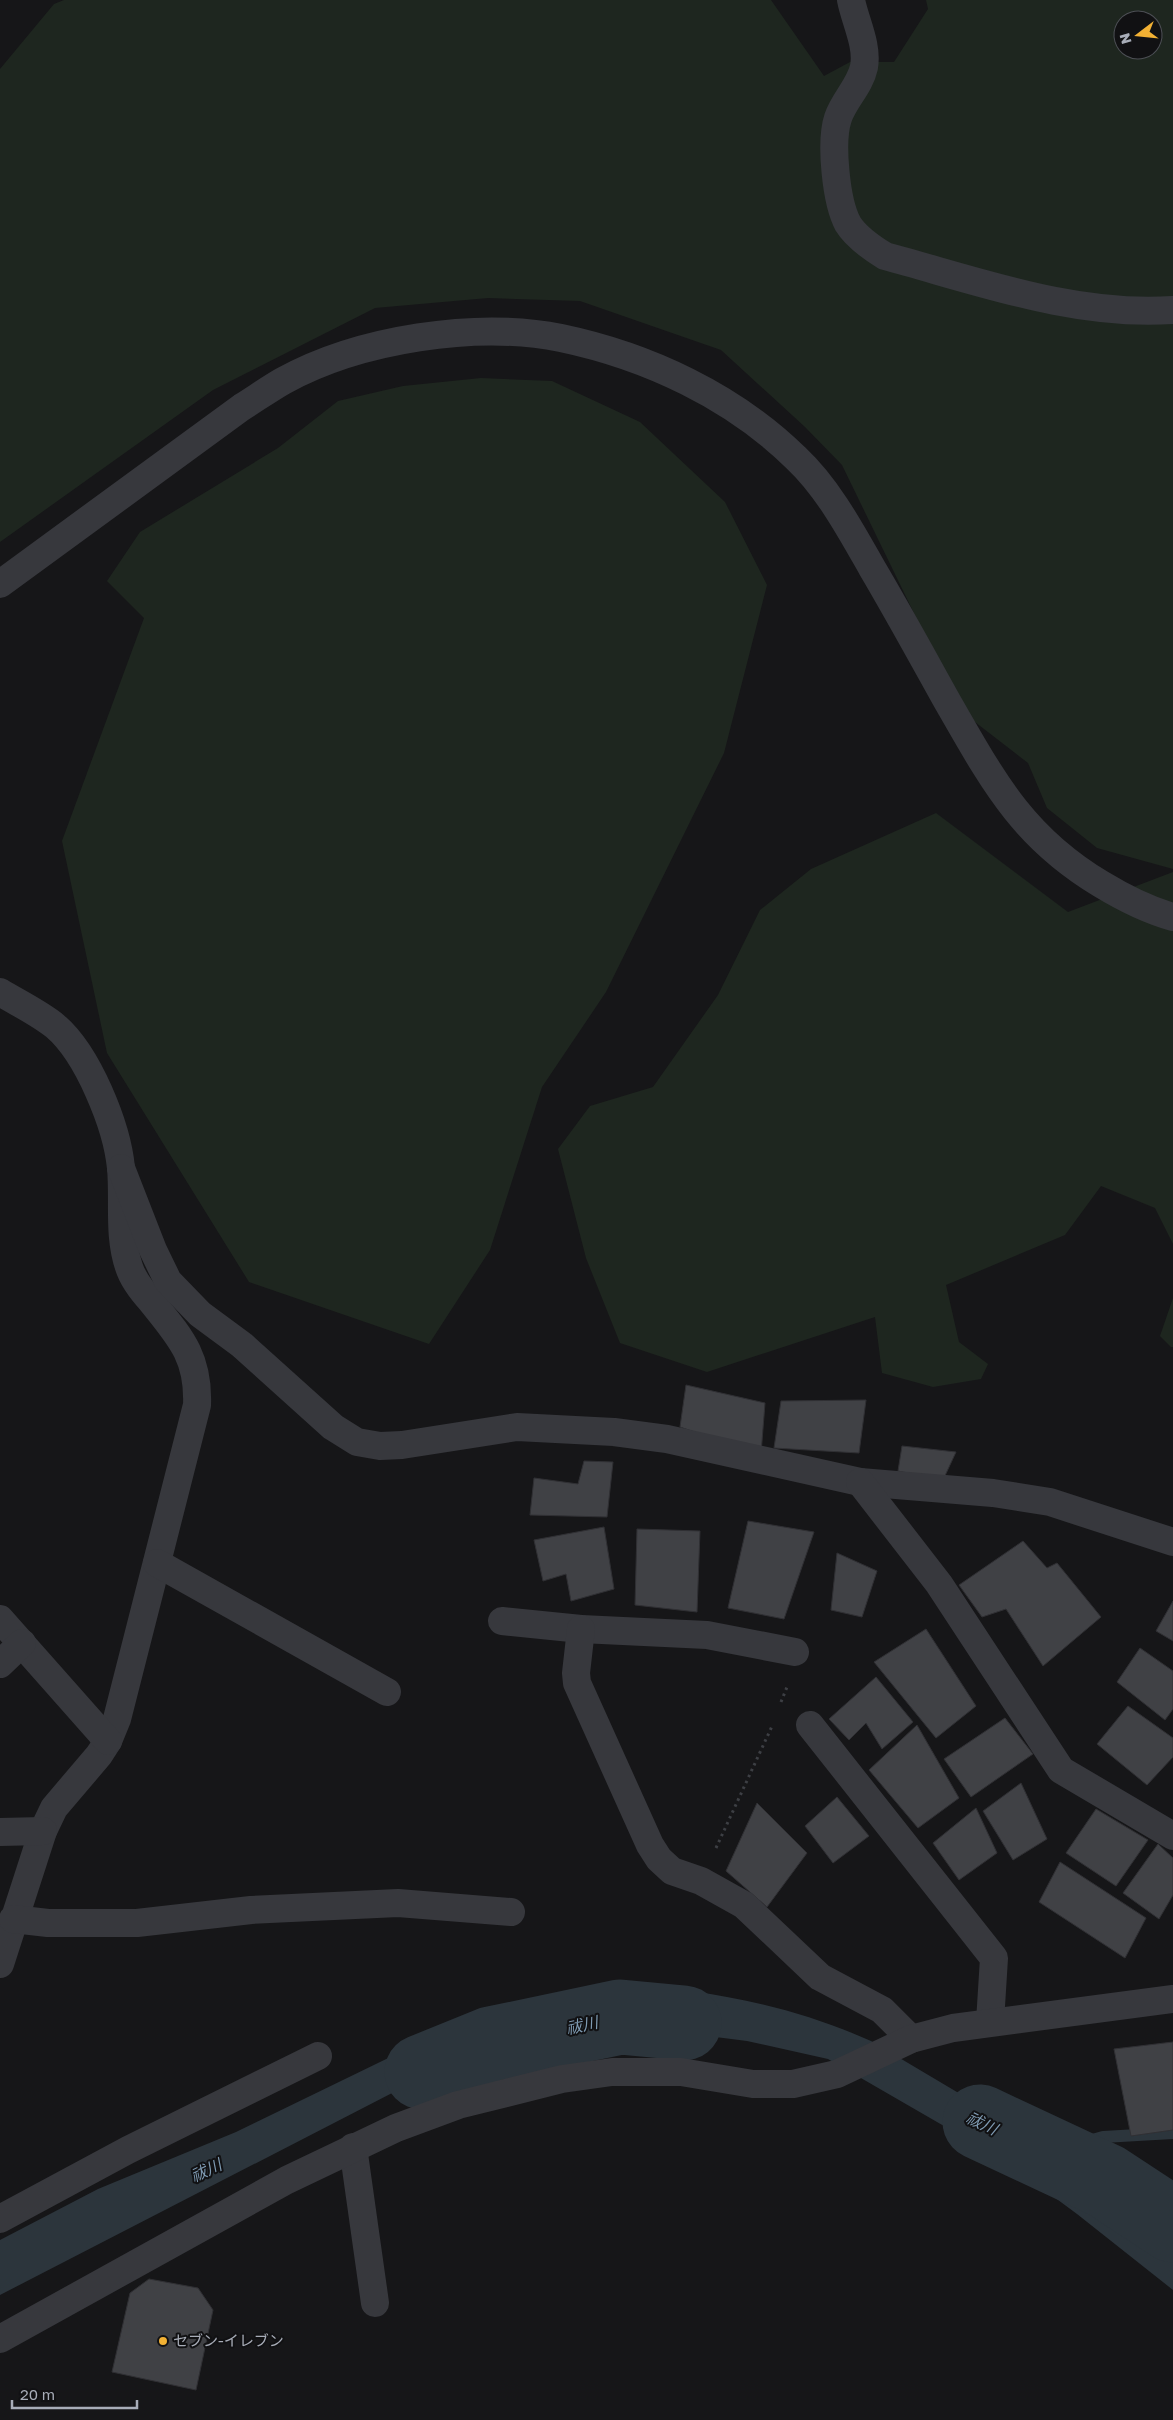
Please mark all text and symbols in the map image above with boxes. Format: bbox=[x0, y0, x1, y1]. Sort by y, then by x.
north arrow bbox=[1113, 10, 1163, 60]
text: N bbox=[1115, 31, 1135, 46]
water label: 祓川 bbox=[564, 2011, 602, 2038]
water label: 祓川 bbox=[963, 2107, 1003, 2140]
water label: 祓川 bbox=[187, 2153, 227, 2186]
place label: セブン-イレブン bbox=[173, 2331, 284, 2349]
marker: セブン-イレブン bbox=[157, 2335, 169, 2347]
scale bar bbox=[12, 2378, 138, 2410]
text: 20 m bbox=[20, 2385, 55, 2403]

